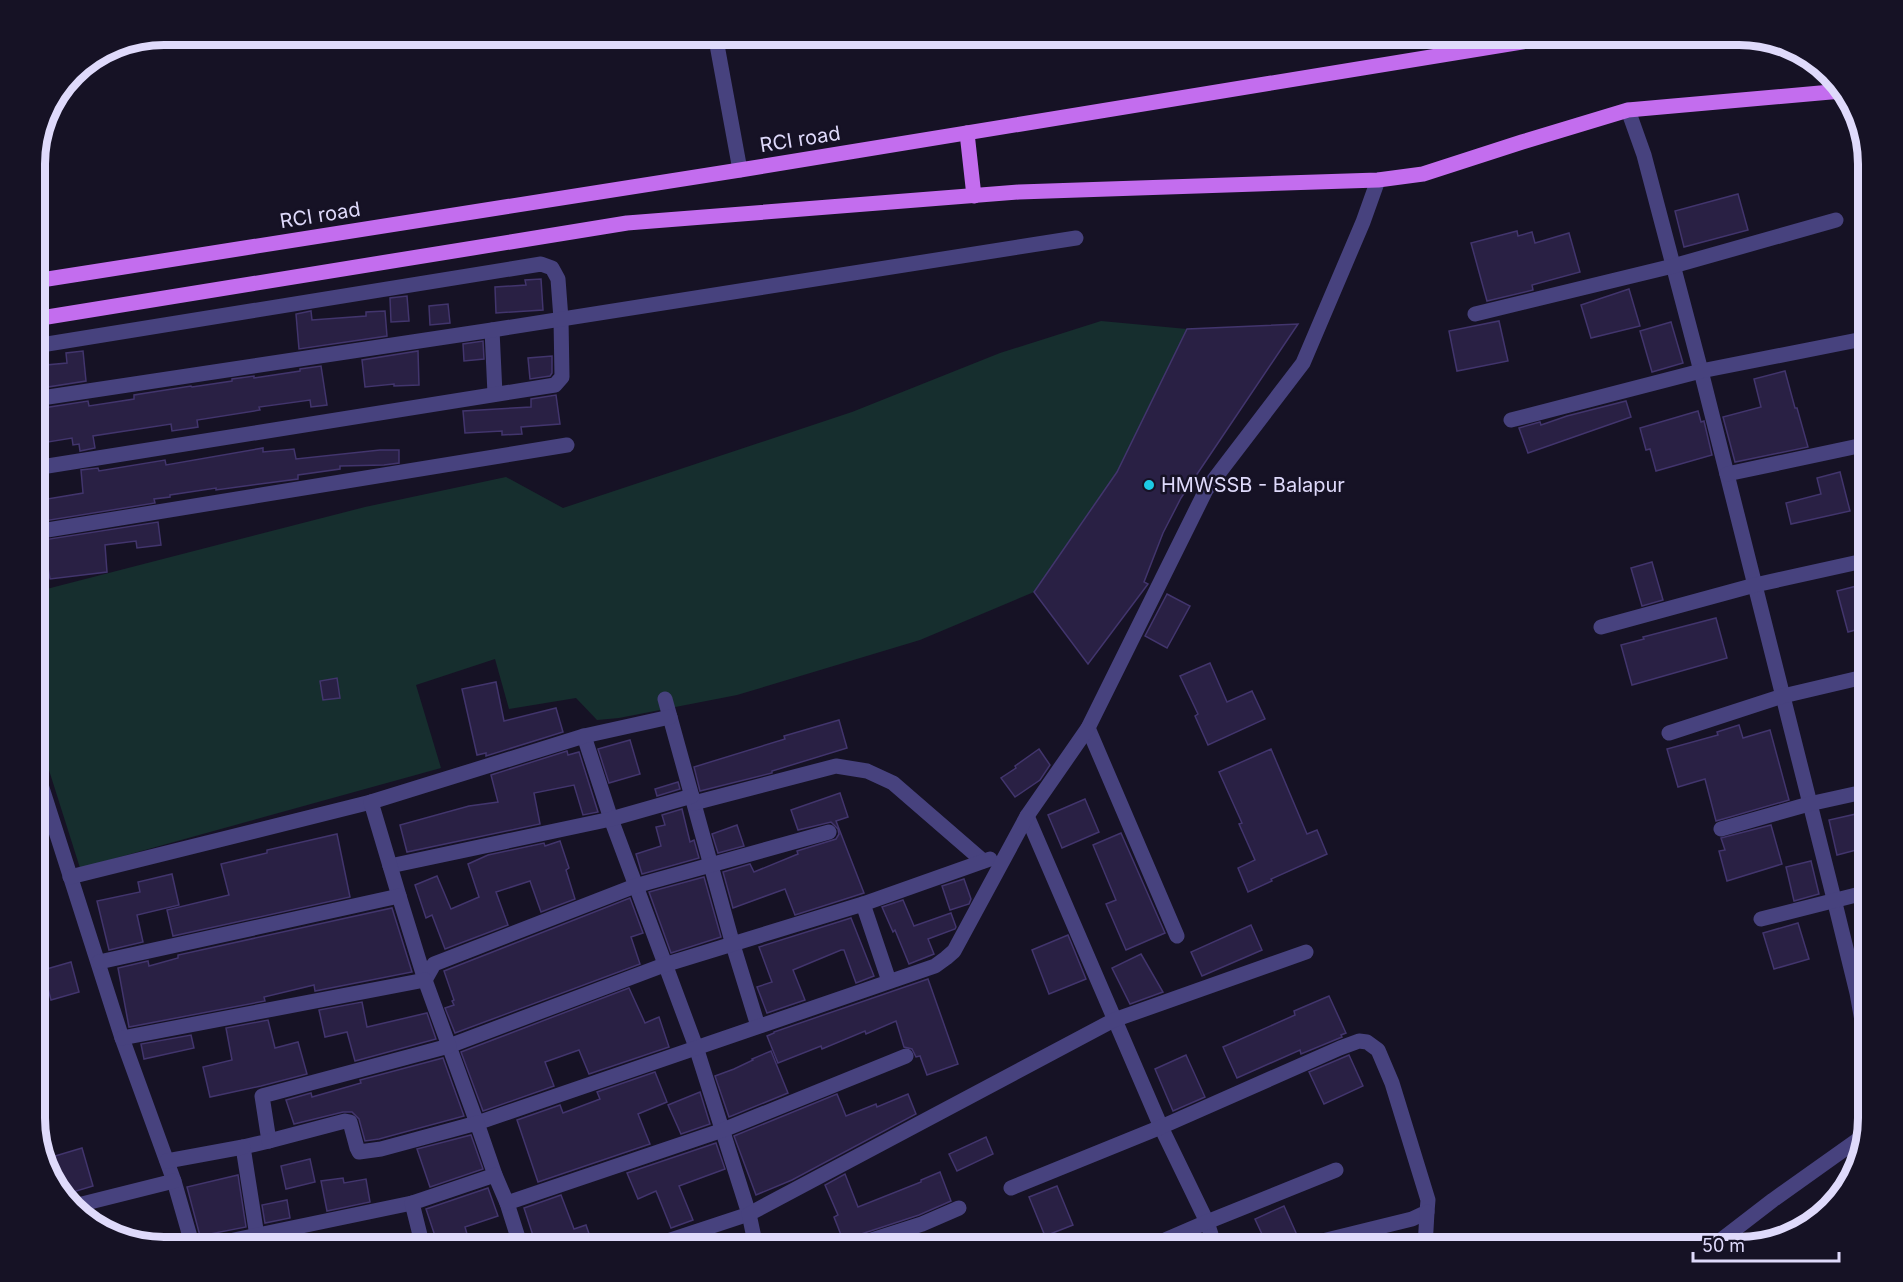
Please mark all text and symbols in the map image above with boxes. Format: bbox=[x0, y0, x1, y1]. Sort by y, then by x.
street label: RCI road bbox=[758, 121, 842, 157]
street label: RCI road bbox=[278, 197, 362, 233]
place label: HMWSSB - Balapur bbox=[1161, 473, 1345, 497]
marker: HMWSSB - Balapur bbox=[1142, 478, 1156, 492]
scale bar bbox=[1693, 1225, 1838, 1263]
text: 50 m bbox=[1702, 1235, 1745, 1256]

